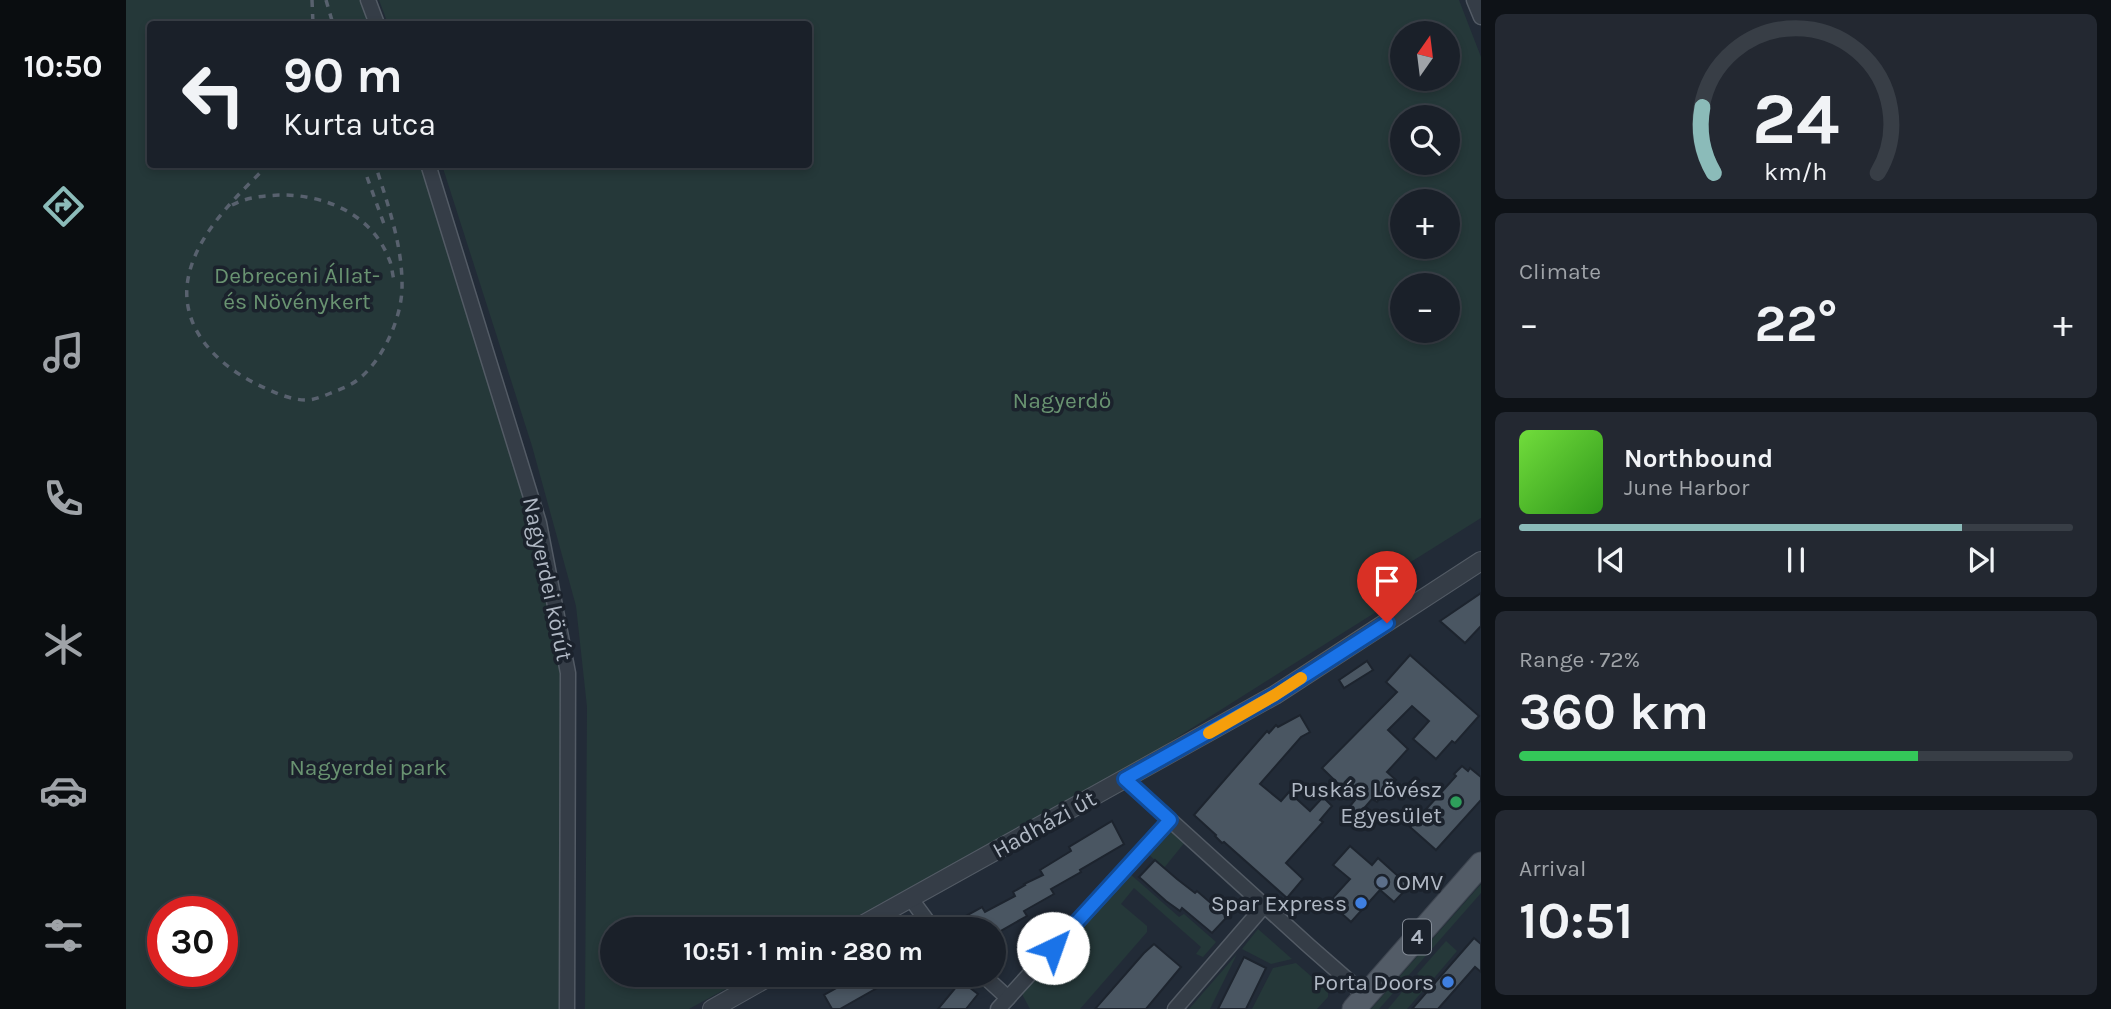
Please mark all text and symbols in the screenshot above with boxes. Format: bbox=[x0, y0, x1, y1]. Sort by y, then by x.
north arrow bbox=[1390, 21, 1460, 91]
map controls bbox=[1390, 21, 1460, 343]
text: 90 m bbox=[283, 47, 403, 104]
text: 10:50 bbox=[23, 48, 103, 85]
icon: left bbox=[168, 49, 259, 140]
text: 24 bbox=[1752, 76, 1840, 161]
button: search bbox=[1390, 105, 1460, 175]
text: Kurta utca bbox=[283, 106, 436, 143]
text: km/h bbox=[1764, 156, 1828, 185]
icon: directions bbox=[39, 182, 88, 231]
button: + bbox=[1390, 189, 1460, 259]
text: Climate bbox=[1519, 258, 1601, 285]
park label: Debreceni Állat- és Növénykert bbox=[214, 262, 380, 315]
button: − bbox=[1390, 273, 1460, 343]
text: 22° bbox=[1754, 293, 1838, 354]
text: − bbox=[1519, 302, 1539, 347]
text: + bbox=[2053, 302, 2073, 347]
icon: music bbox=[39, 328, 88, 377]
park label: Nagyerdő bbox=[1013, 387, 1111, 414]
text: Northbound bbox=[1624, 443, 1773, 474]
icon: phone bbox=[39, 474, 88, 523]
text: June Harbor bbox=[1624, 474, 1749, 501]
street label: Nagyerdei körút bbox=[517, 495, 578, 664]
icon: previous bbox=[1592, 541, 1630, 579]
icon: pause bbox=[1777, 541, 1815, 579]
icon: next bbox=[1962, 541, 2000, 579]
pin bbox=[1357, 551, 1417, 623]
icon: arrive bbox=[1368, 562, 1406, 600]
icon: climate bbox=[39, 620, 88, 669]
text: Range · 72% bbox=[1519, 646, 1640, 673]
text: 360 km bbox=[1519, 681, 1709, 742]
park label: Nagyerdei park bbox=[289, 754, 447, 781]
icon: car bbox=[39, 766, 88, 815]
place label: Puskás Lövész Egyesület bbox=[1290, 776, 1442, 829]
street label: Hadházi út bbox=[988, 785, 1101, 864]
marker: Puskás Lövész Egyesület bbox=[1448, 794, 1464, 810]
text: Arrival bbox=[1519, 855, 1586, 882]
place label: OMV bbox=[1396, 869, 1443, 896]
marker: OMV bbox=[1374, 874, 1390, 890]
place label: Spar Express bbox=[1211, 890, 1347, 917]
text: 10:51 bbox=[1519, 890, 1633, 951]
marker: Spar Express bbox=[1353, 895, 1369, 911]
speed limit sign: 30 bbox=[147, 896, 238, 987]
icon: filters bbox=[39, 911, 88, 960]
position arrow bbox=[1016, 911, 1090, 985]
road number: 4 bbox=[1403, 920, 1431, 954]
text: 10:51 · 1 min · 280 m bbox=[683, 936, 923, 967]
place label: Porta Doors bbox=[1313, 969, 1434, 996]
marker: Porta Doors bbox=[1440, 974, 1456, 990]

